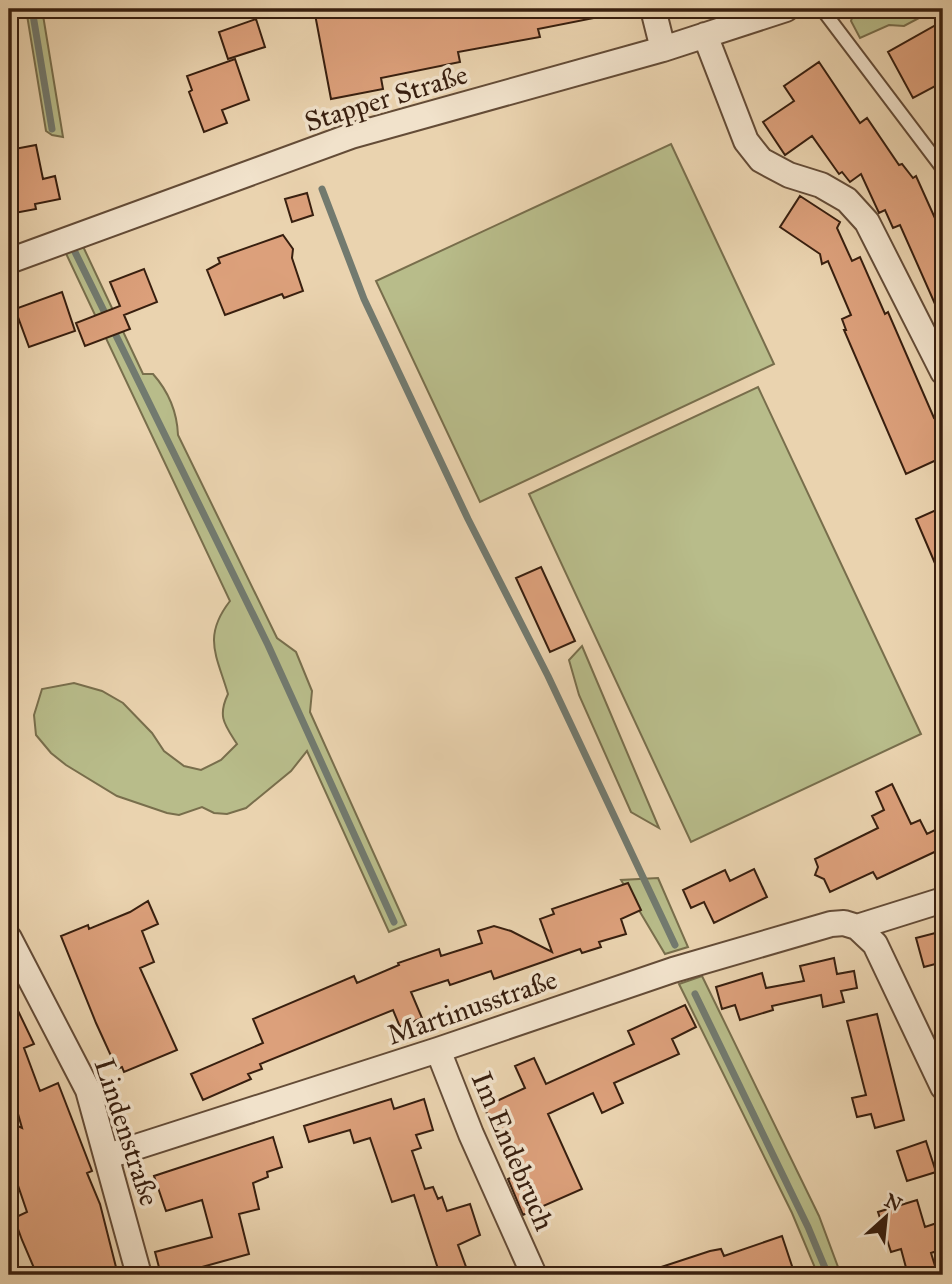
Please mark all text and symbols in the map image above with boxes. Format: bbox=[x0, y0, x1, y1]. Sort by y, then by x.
street label: Stapper Straße bbox=[300, 57, 472, 139]
street label: Martinusstraße bbox=[382, 962, 562, 1052]
street label: Lindenstraße bbox=[87, 1054, 167, 1210]
street label: Im Endebruch bbox=[464, 1066, 562, 1236]
north arrow bbox=[850, 1182, 920, 1252]
text: N bbox=[881, 1188, 906, 1216]

